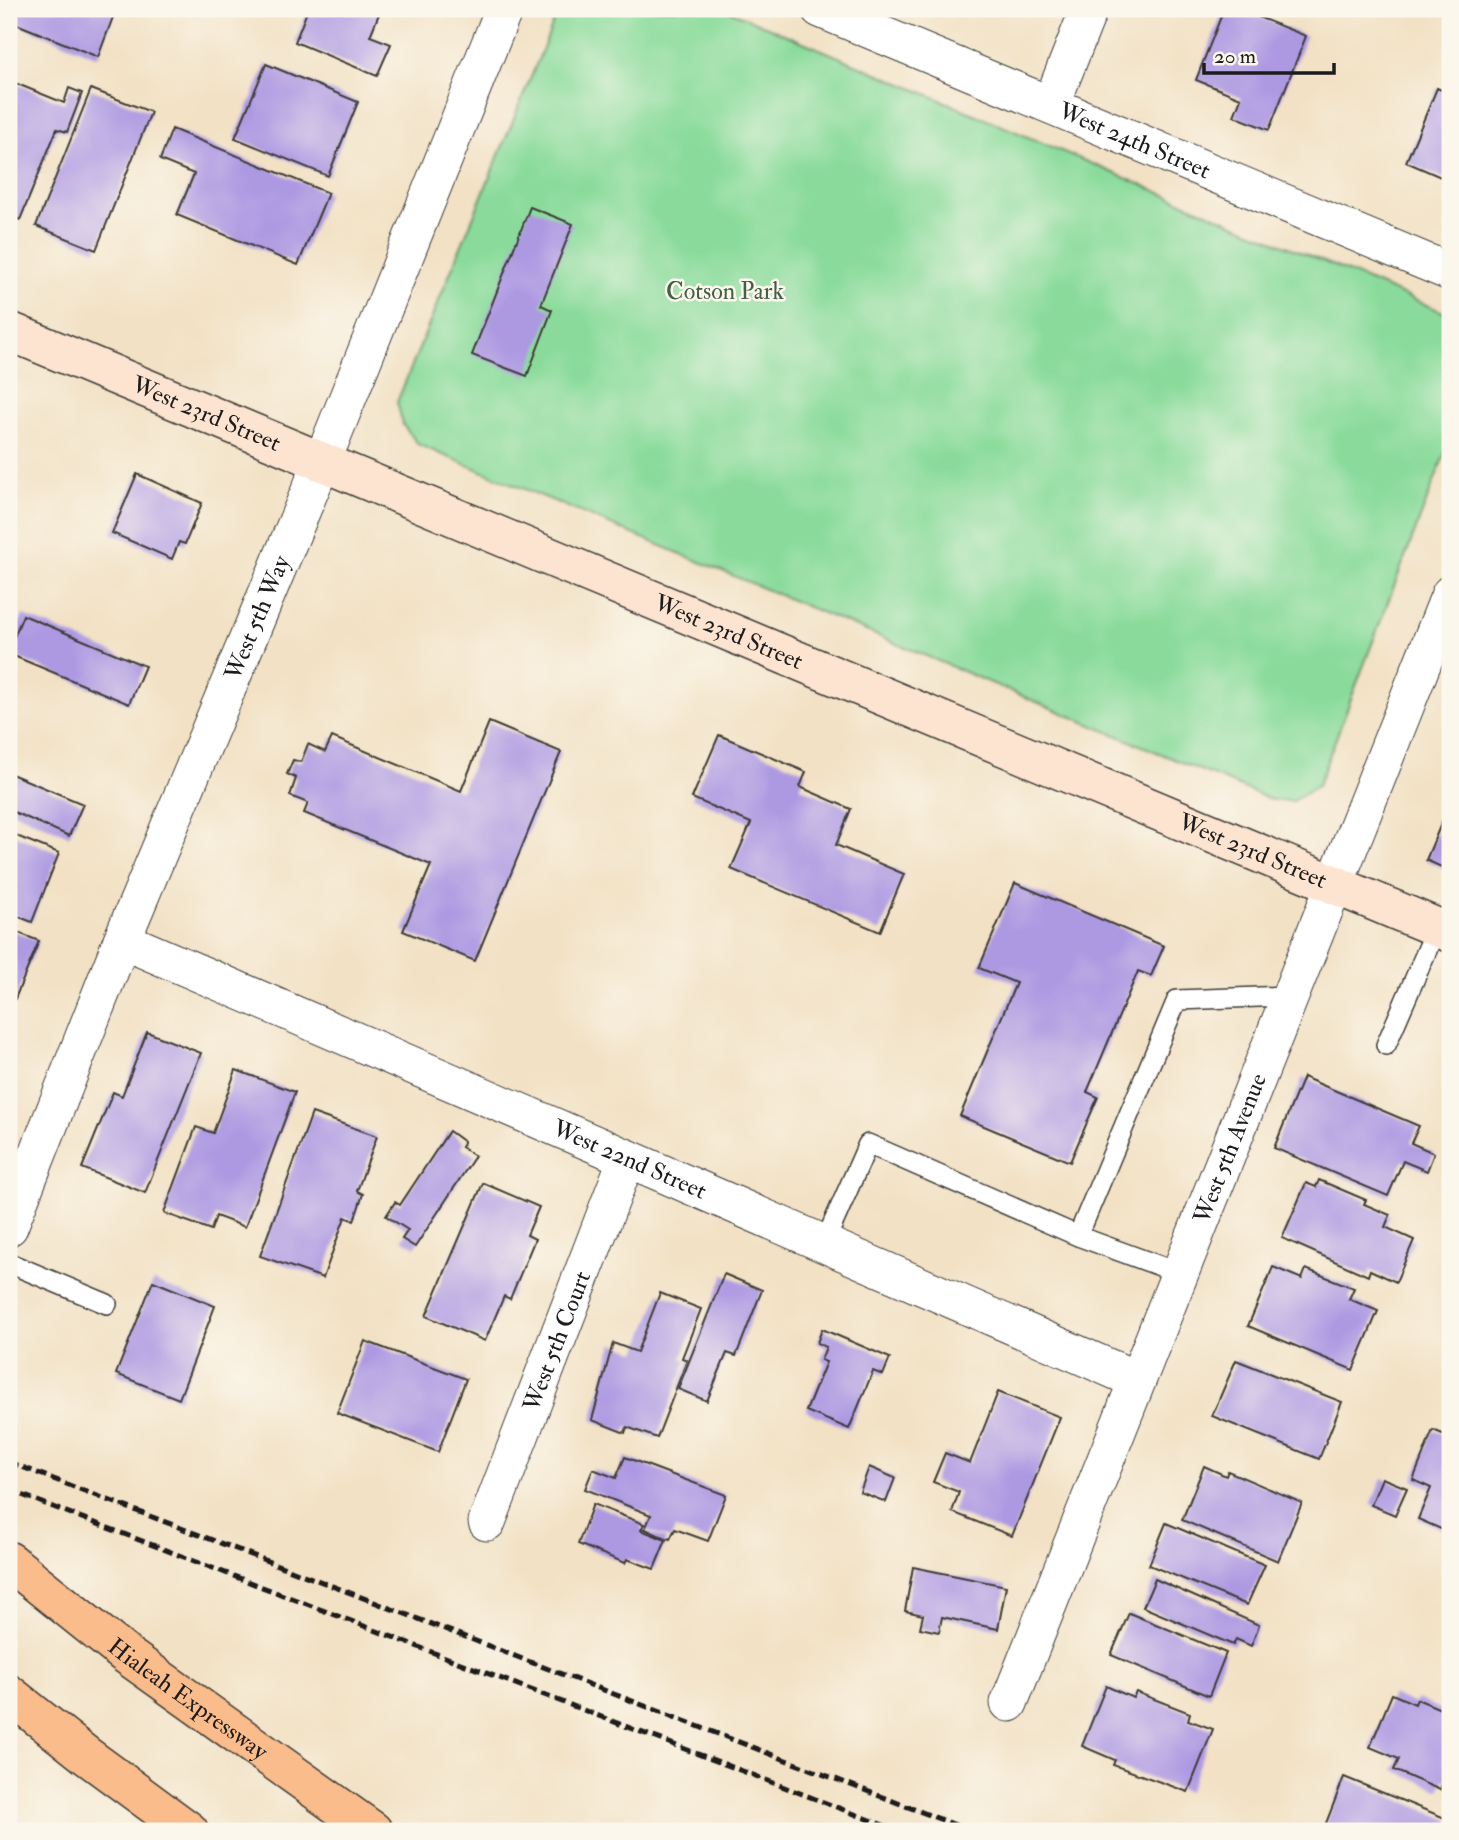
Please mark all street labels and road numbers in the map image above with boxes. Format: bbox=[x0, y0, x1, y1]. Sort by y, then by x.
street label: West 24th Street bbox=[1053, 95, 1216, 186]
street label: West 23rd Street bbox=[127, 368, 286, 458]
street label: West 5th Way bbox=[217, 550, 297, 685]
street label: West 23rd Street bbox=[649, 586, 808, 677]
street label: West 23rd Street bbox=[1173, 805, 1332, 896]
street label: West 5th Avenue bbox=[1185, 1069, 1273, 1229]
street label: West 22nd Street bbox=[547, 1112, 712, 1206]
street label: West 5th Court bbox=[515, 1266, 598, 1416]
street label: Hialeah Expressway bbox=[102, 1631, 275, 1767]

